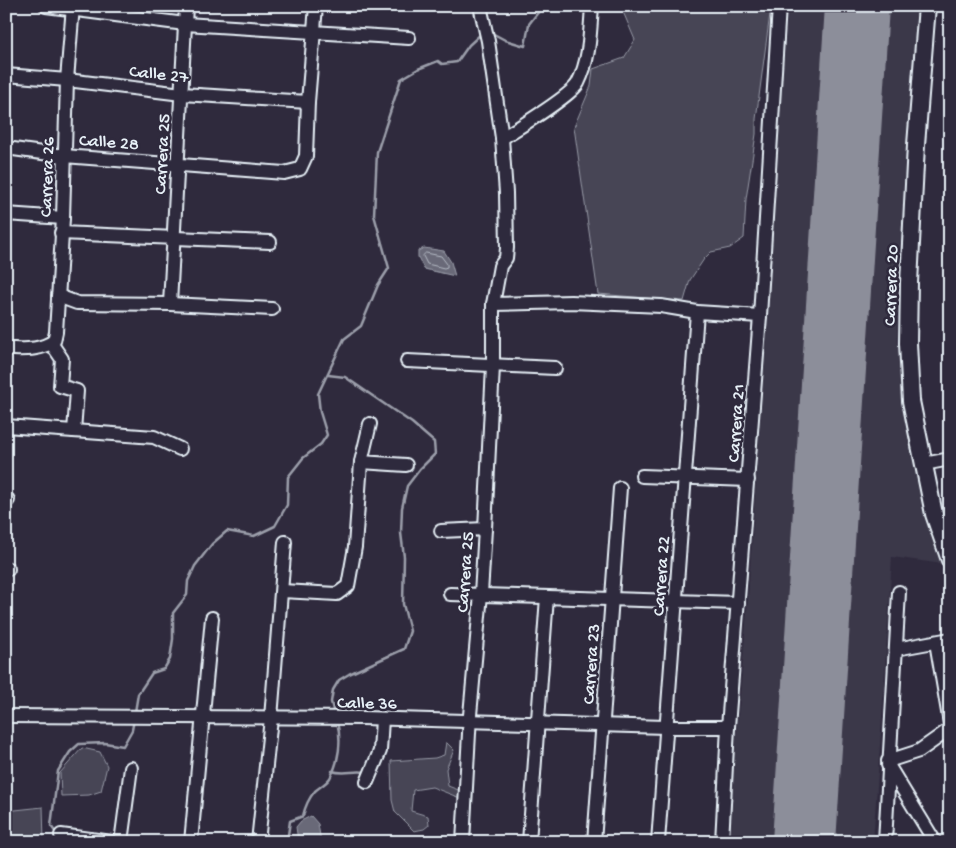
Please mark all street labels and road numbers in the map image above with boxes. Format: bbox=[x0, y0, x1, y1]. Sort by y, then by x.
street label: Calle 27 bbox=[128, 62, 190, 89]
street label: Carrera 25 bbox=[151, 113, 176, 195]
street label: Calle 28 bbox=[78, 131, 140, 156]
street label: Carrera 26 bbox=[37, 136, 60, 218]
street label: Carrera 20 bbox=[881, 244, 904, 326]
street label: Carrera 21 bbox=[724, 383, 751, 463]
street label: Carrera 25 bbox=[453, 531, 480, 613]
street label: Carrera 22 bbox=[649, 535, 676, 617]
street label: Carrera 23 bbox=[579, 623, 606, 705]
street label: Calle 36 bbox=[337, 693, 398, 716]

